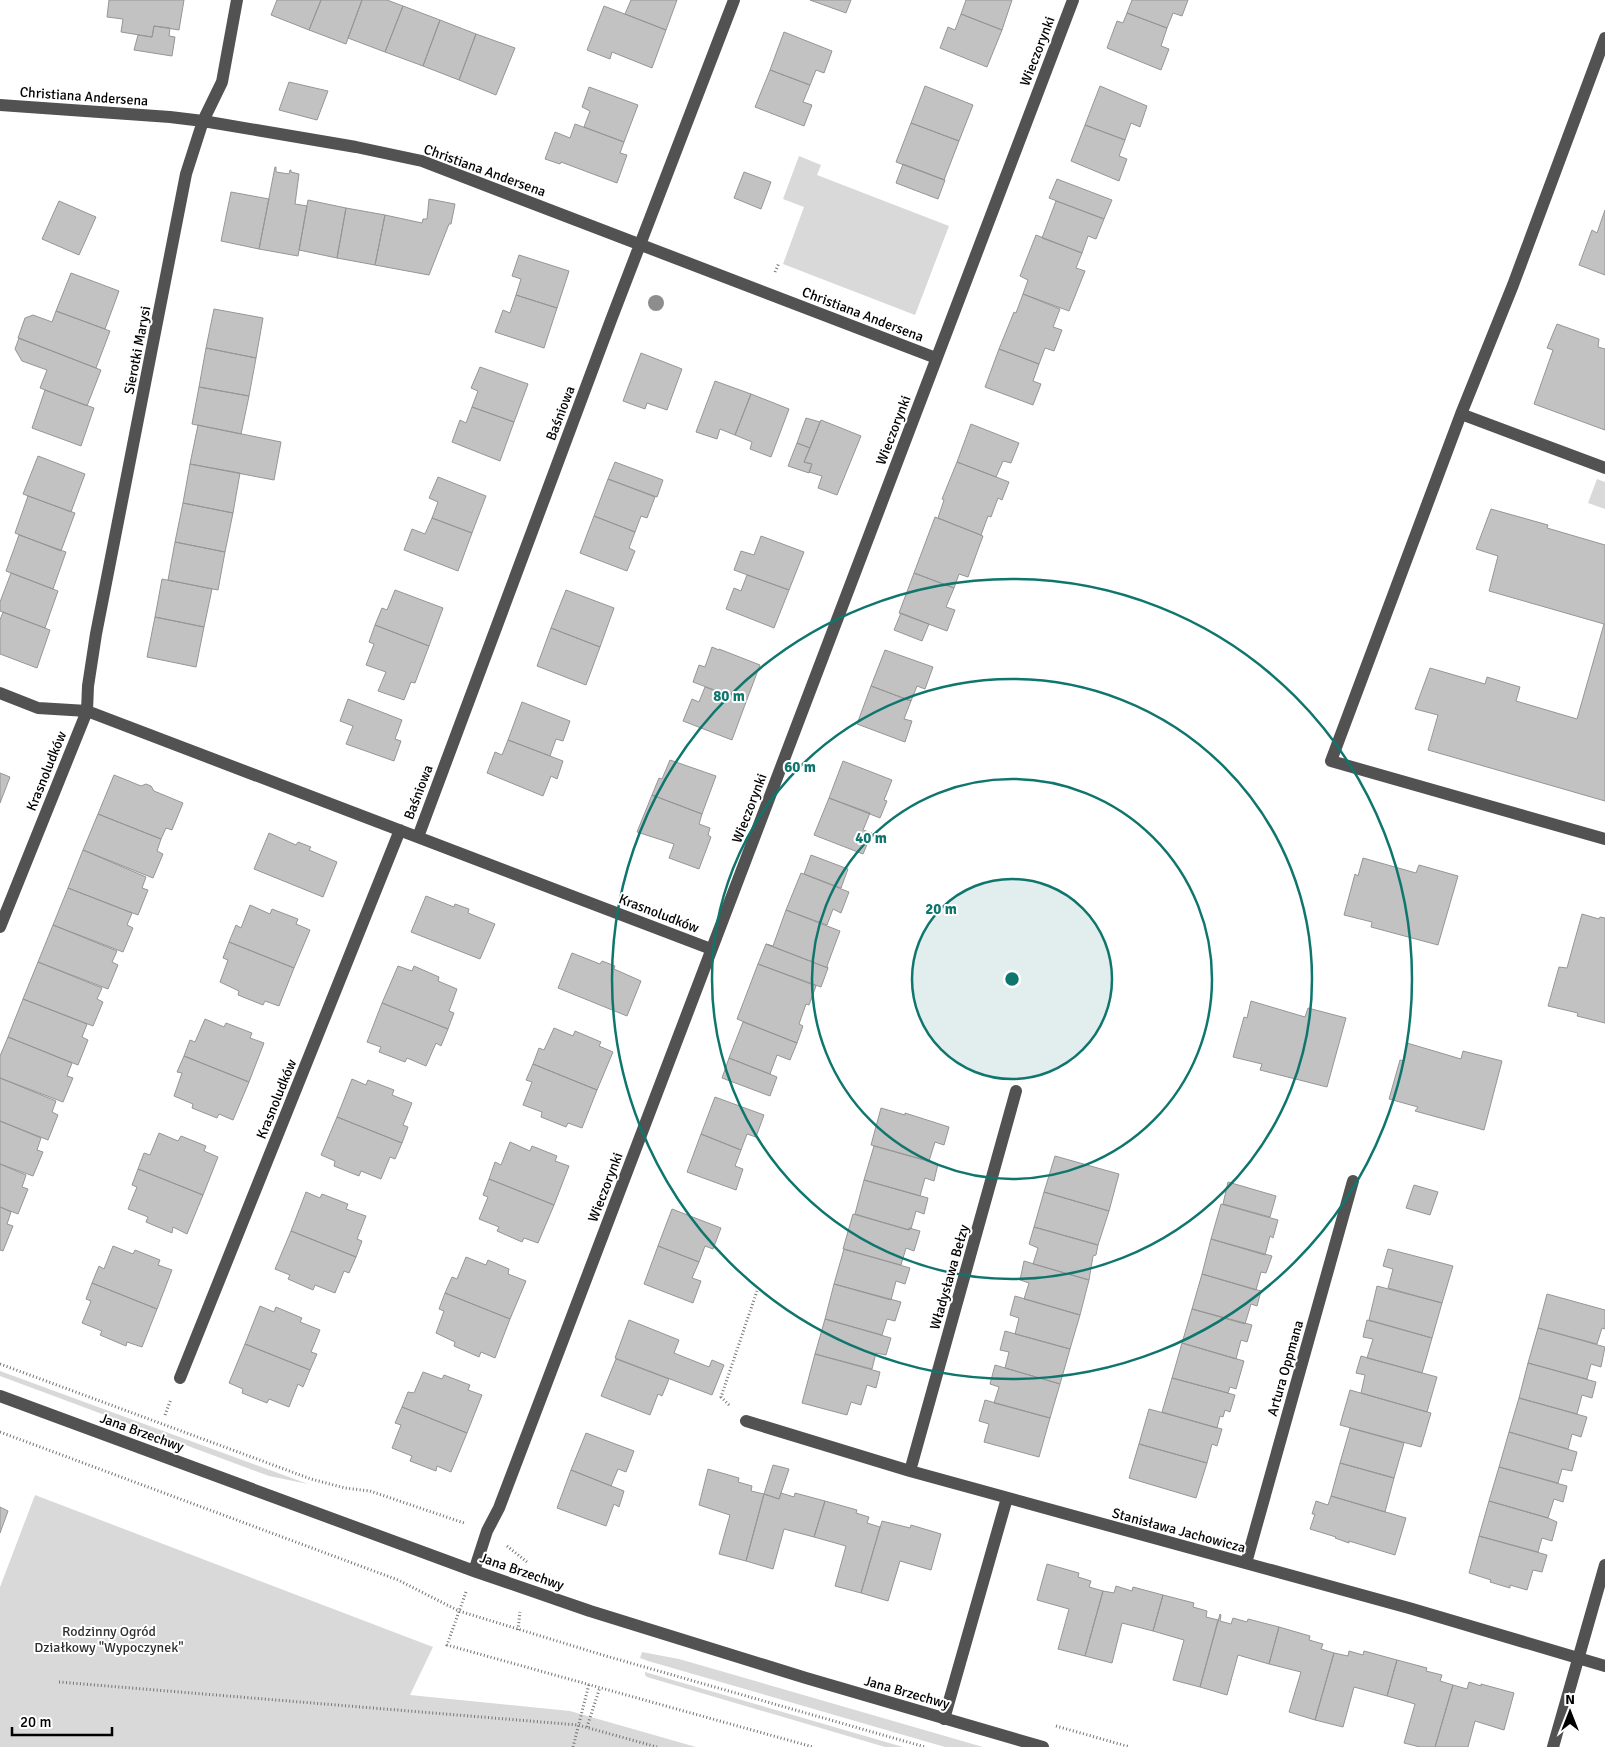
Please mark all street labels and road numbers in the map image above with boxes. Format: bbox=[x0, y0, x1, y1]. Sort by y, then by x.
street label: Wieczorynki bbox=[1016, 14, 1058, 88]
street label: Christiana Andersena bbox=[19, 84, 149, 109]
street label: Christiana Andersena bbox=[421, 140, 548, 200]
street label: Christiana Andersena bbox=[800, 283, 926, 345]
street label: Sierotki Marysi bbox=[121, 304, 154, 396]
street label: Baśniowa bbox=[542, 383, 579, 443]
street label: Wieczorynki bbox=[872, 393, 914, 467]
street label: Krasnoludków bbox=[23, 729, 70, 814]
street label: Baśniowa bbox=[400, 762, 437, 822]
street label: Wieczorynki bbox=[728, 771, 770, 845]
street label: Krasnoludków bbox=[616, 890, 701, 937]
street label: Krasnoludków bbox=[253, 1057, 300, 1142]
street label: Wieczorynki bbox=[584, 1150, 626, 1224]
street label: Władysława Bełzy bbox=[926, 1222, 973, 1332]
street label: Artura Oppmana bbox=[1264, 1318, 1307, 1418]
street label: Jana Brzechwy bbox=[98, 1409, 187, 1456]
street label: Stanisława Jachowicza bbox=[1110, 1504, 1247, 1556]
street label: Jana Brzechwy bbox=[477, 1549, 567, 1594]
street label: Jana Brzechwy bbox=[862, 1672, 952, 1713]

